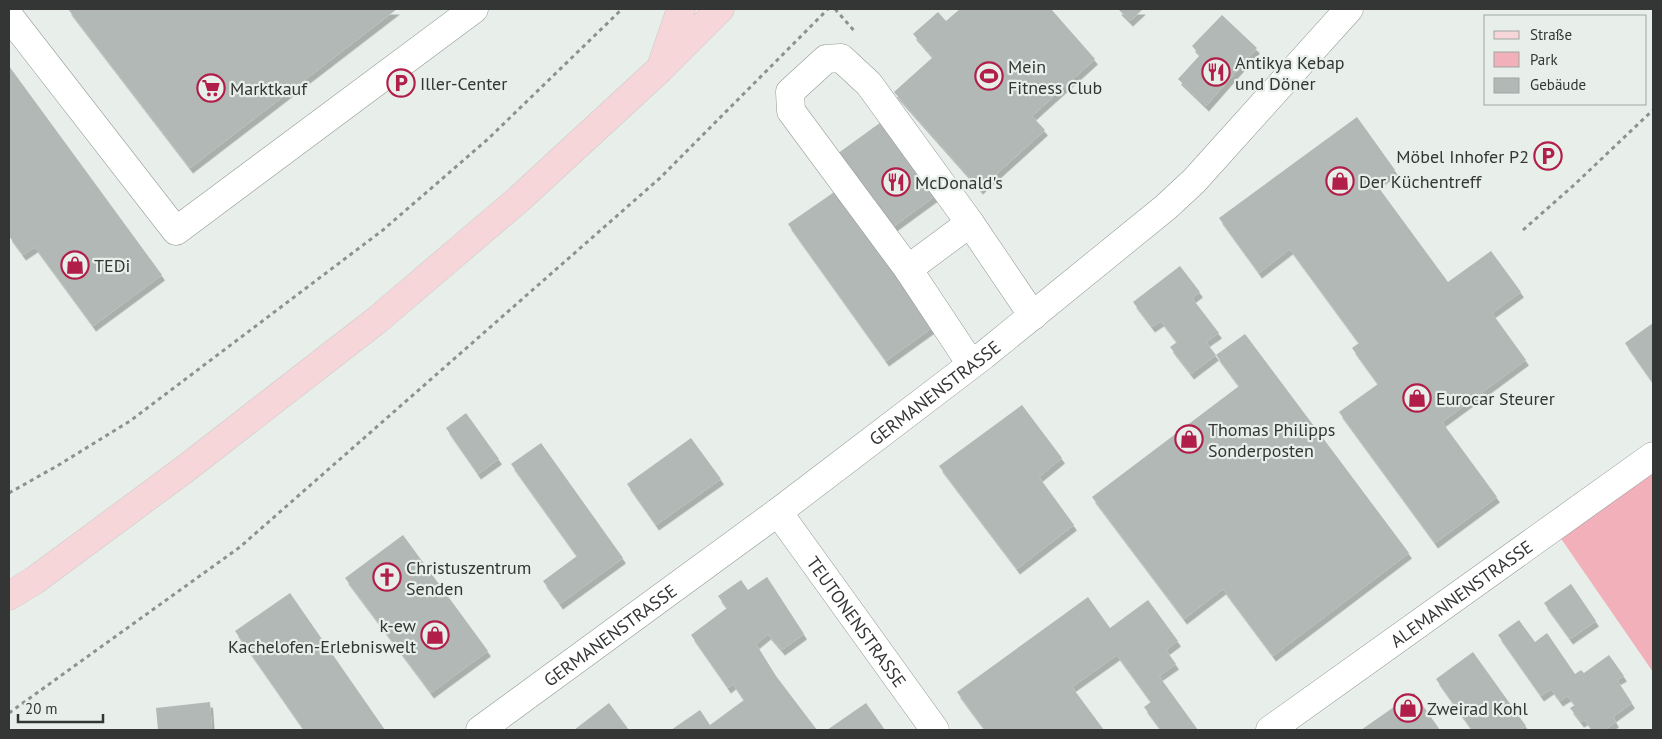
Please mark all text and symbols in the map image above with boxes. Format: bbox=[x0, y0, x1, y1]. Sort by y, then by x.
legend bbox=[1484, 15, 1647, 105]
text: Straße bbox=[1530, 25, 1572, 44]
text: Park bbox=[1530, 50, 1558, 69]
place label: Antikya Kebap und Döner bbox=[1235, 51, 1345, 95]
place label: Mein Fitness Club bbox=[1008, 55, 1102, 99]
restaurant icon: Antikya Kebap und Döner bbox=[1201, 57, 1231, 87]
sports icon: Mein Fitness Club bbox=[974, 61, 1004, 91]
parking icon: Iller-Center bbox=[386, 68, 416, 98]
place label: Iller-Center bbox=[420, 72, 507, 95]
supermarket icon: Marktkauf bbox=[196, 73, 226, 103]
text: Gebäude bbox=[1530, 75, 1586, 94]
place label: Marktkauf bbox=[230, 77, 308, 100]
parking icon: Möbel Inhofer P2 bbox=[1533, 141, 1563, 171]
place label: Möbel Inhofer P2 bbox=[1396, 145, 1529, 168]
shop icon: Der Küchentreff bbox=[1325, 166, 1355, 196]
restaurant icon: McDonald's bbox=[881, 167, 911, 197]
place label: Der Küchentreff bbox=[1359, 170, 1483, 193]
place label: McDonald's bbox=[915, 171, 1003, 194]
shop icon: TEDi bbox=[60, 250, 90, 280]
place label: TEDi bbox=[94, 254, 130, 277]
street label: GERMANENSTRASSE bbox=[864, 335, 1005, 450]
shop icon: Eurocar Steurer bbox=[1402, 383, 1432, 413]
place label: Eurocar Steurer bbox=[1436, 387, 1555, 410]
place label: Thomas Philipps Sonderposten bbox=[1208, 418, 1335, 462]
shop icon: Thomas Philipps Sonderposten bbox=[1174, 424, 1204, 454]
street label: ALEMANNENSTRASSE bbox=[1386, 535, 1537, 652]
street label: TEUTONENSTRASSE bbox=[802, 552, 912, 692]
place label: Christuszentrum Senden bbox=[406, 556, 531, 600]
church icon: Christuszentrum Senden bbox=[372, 562, 402, 592]
street label: GERMANENSTRASSE bbox=[539, 579, 681, 691]
place label: k-ew Kachelofen-Erlebniswelt bbox=[228, 614, 417, 658]
shop icon: k-ew Kachelofen-Erlebniswelt bbox=[420, 620, 450, 650]
scale bar bbox=[18, 692, 102, 724]
shop icon: Zweirad Kohl bbox=[1393, 693, 1423, 723]
place label: Zweirad Kohl bbox=[1427, 697, 1528, 720]
text: 20 m bbox=[25, 699, 58, 718]

